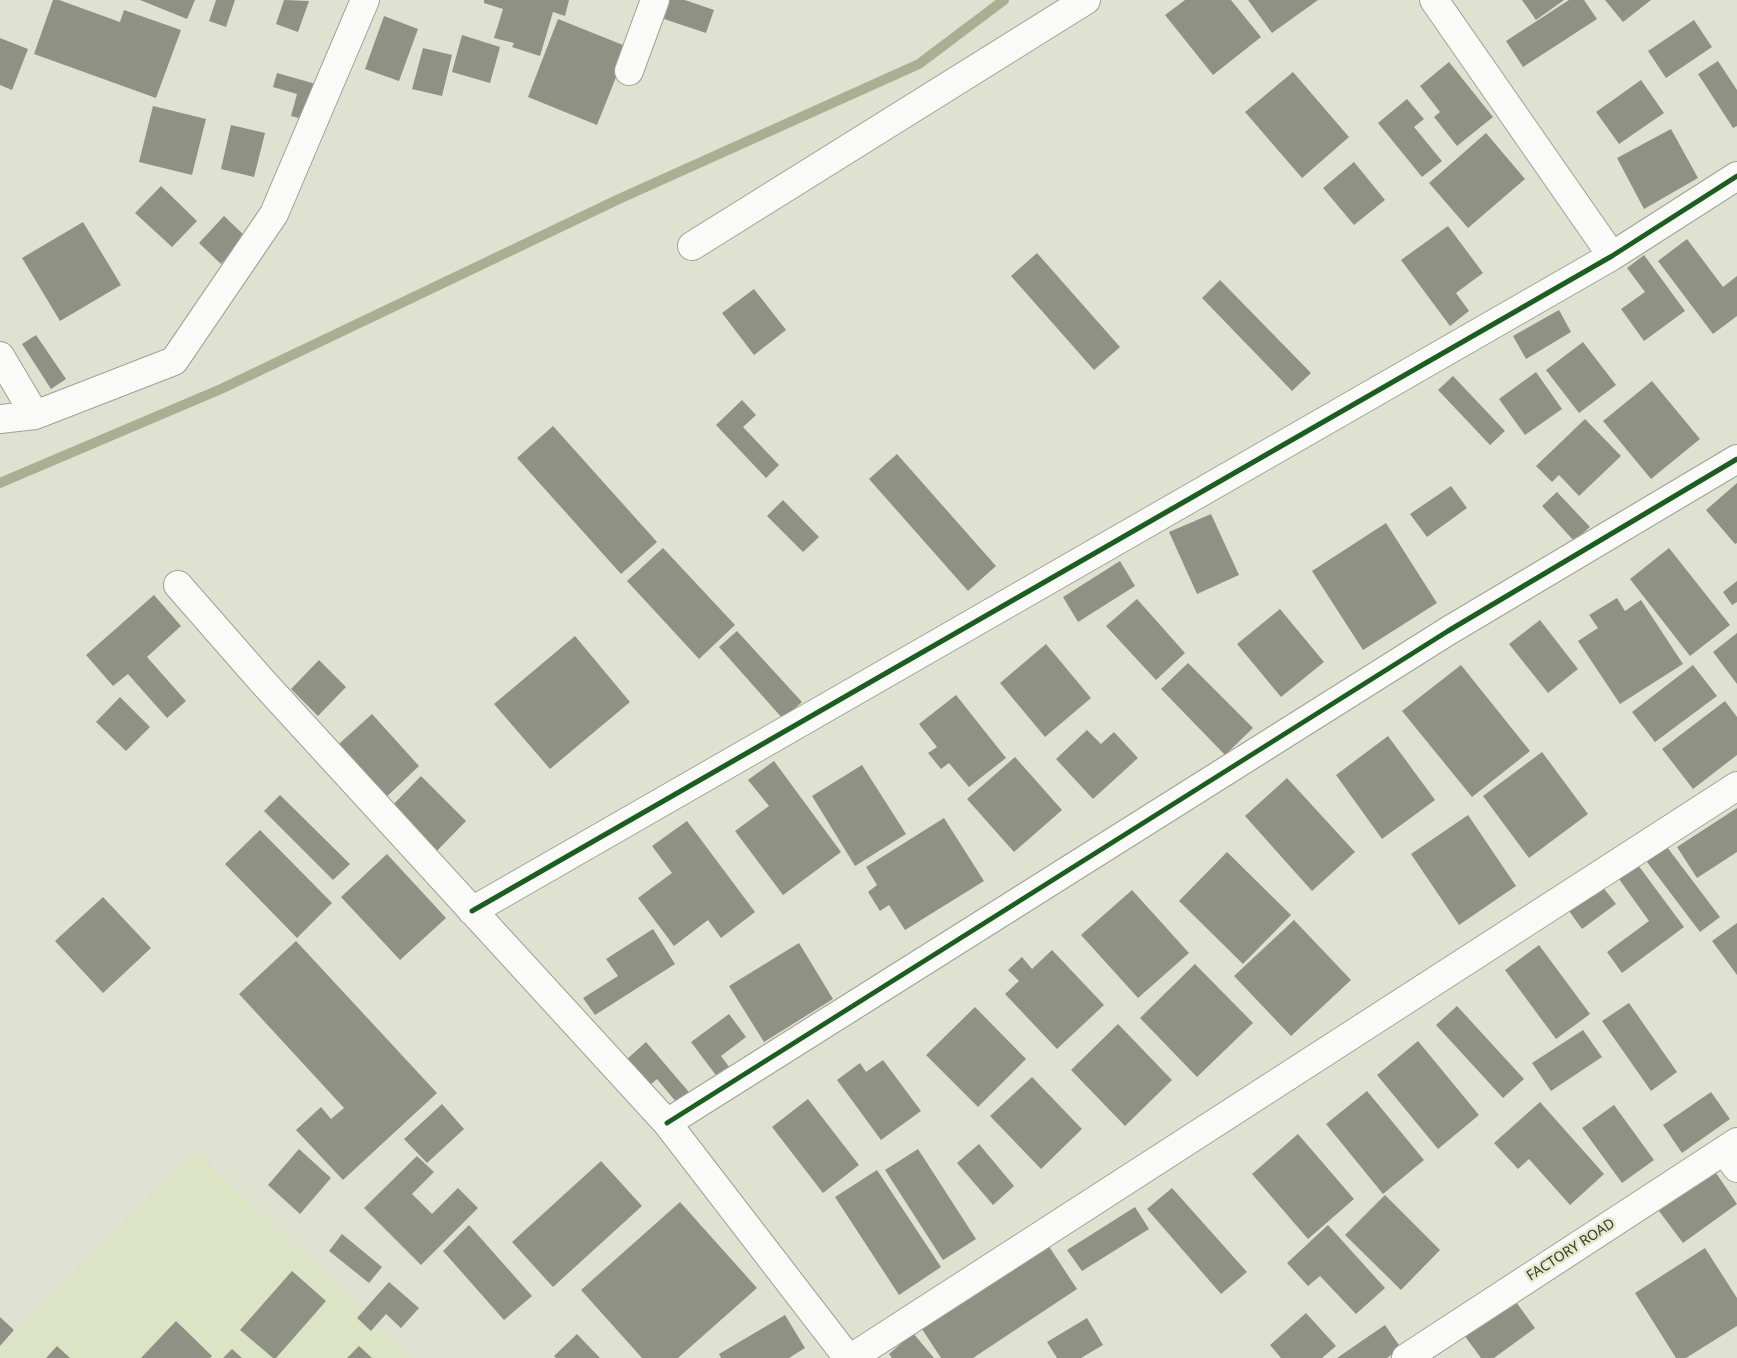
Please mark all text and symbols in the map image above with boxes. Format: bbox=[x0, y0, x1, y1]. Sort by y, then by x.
street label: FACTORY ROAD bbox=[1524, 1215, 1618, 1285]

